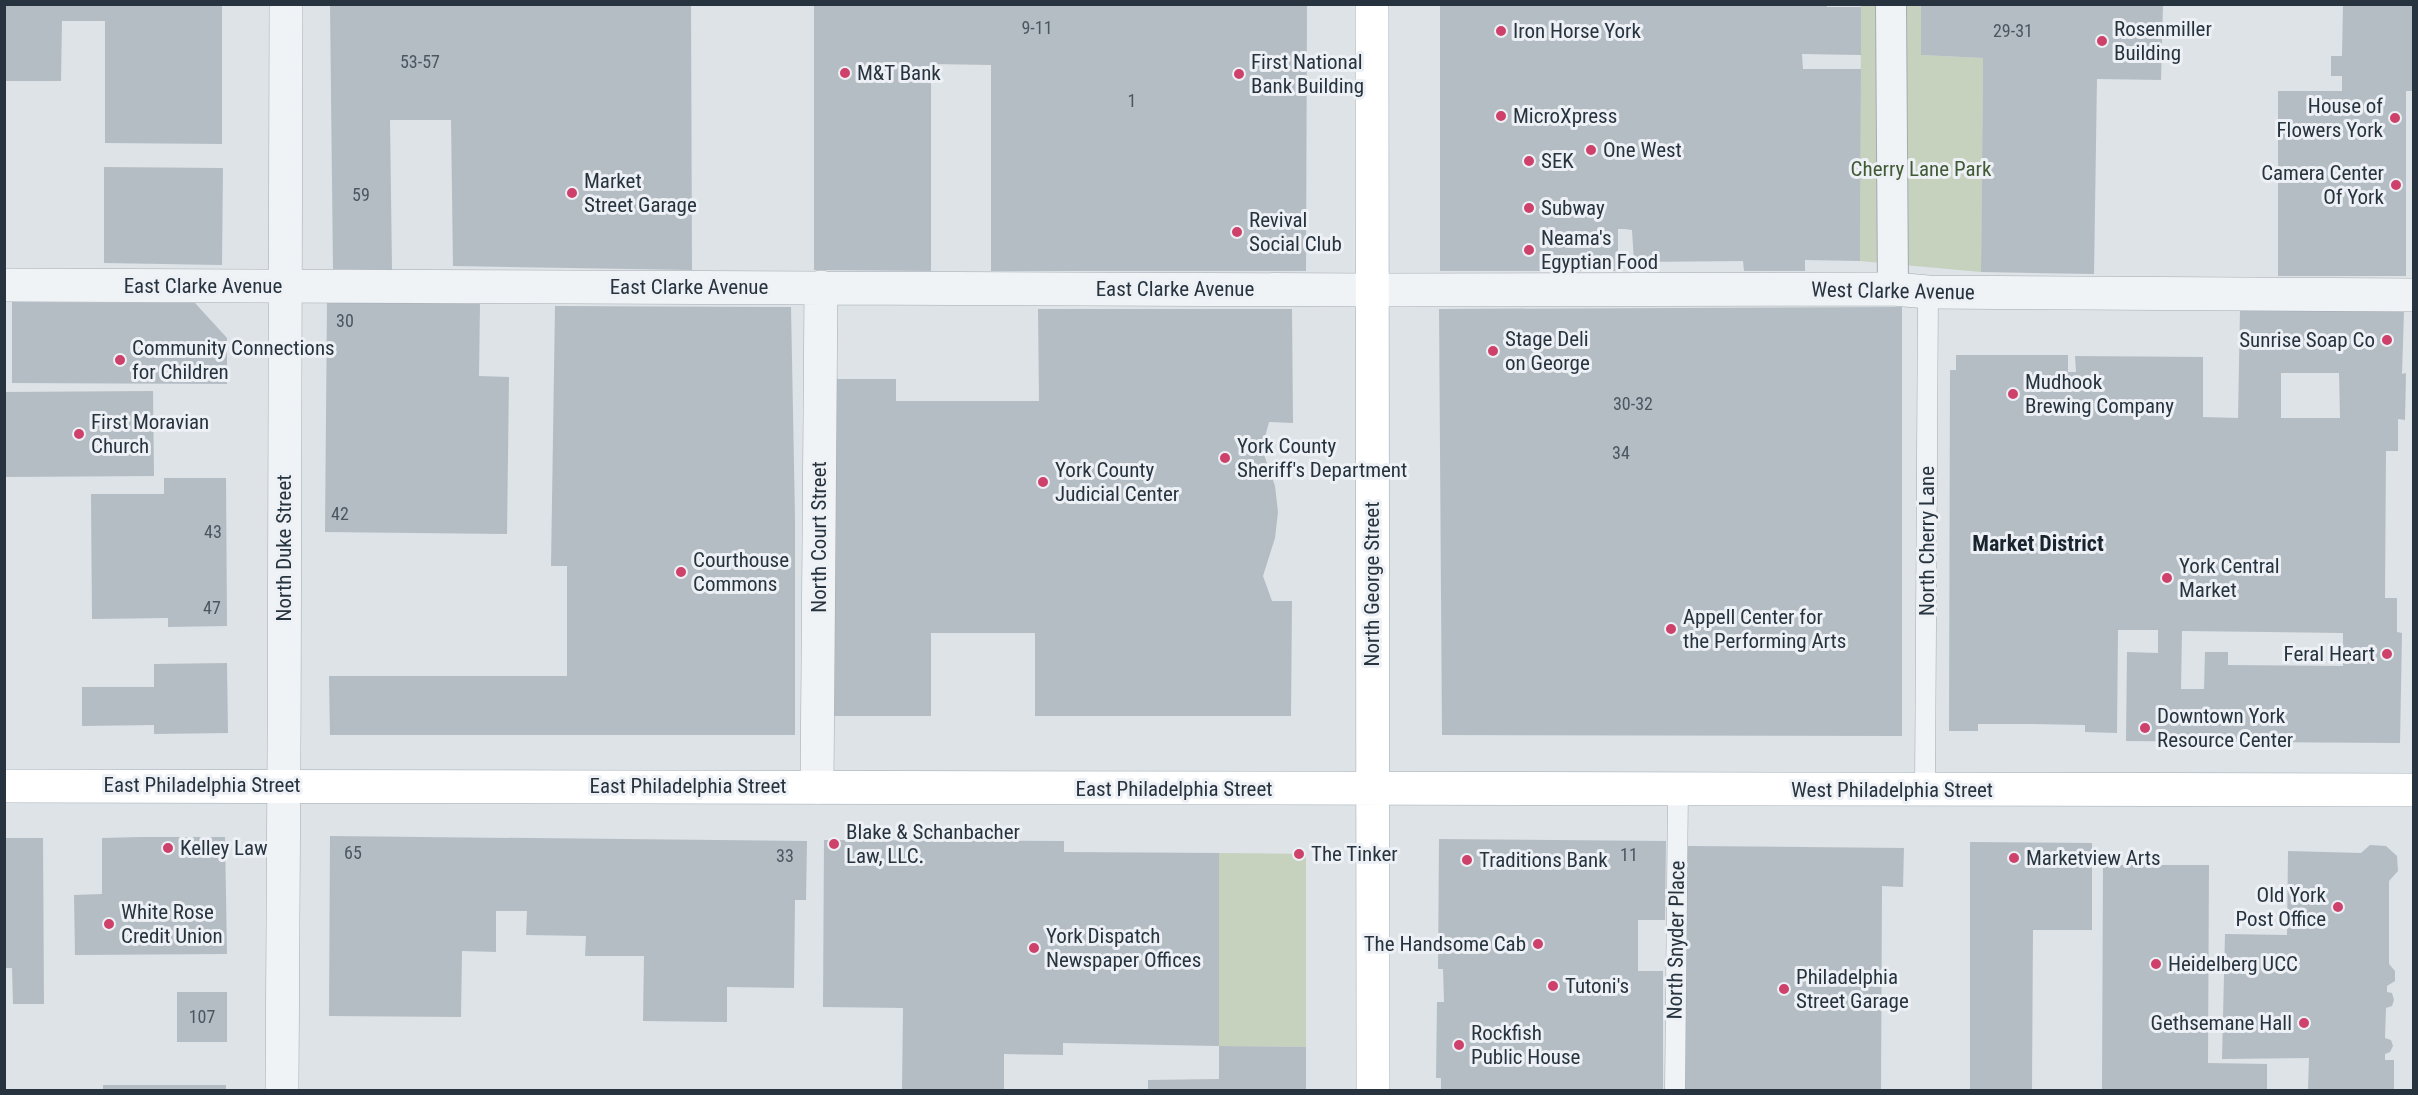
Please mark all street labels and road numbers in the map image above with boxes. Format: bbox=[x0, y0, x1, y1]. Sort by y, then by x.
street label: East Clarke Avenue bbox=[124, 274, 282, 298]
street label: East Clarke Avenue bbox=[610, 275, 768, 299]
street label: East Clarke Avenue bbox=[1096, 277, 1254, 301]
street label: West Clarke Avenue bbox=[1811, 278, 1975, 304]
street label: North Court Street bbox=[807, 461, 831, 613]
street label: North Cherry Lane bbox=[1915, 466, 1939, 616]
street label: North Duke Street bbox=[272, 475, 296, 621]
street label: North George Street bbox=[1360, 502, 1384, 666]
street label: East Philadelphia Street bbox=[103, 773, 301, 797]
street label: East Philadelphia Street bbox=[589, 774, 787, 798]
street label: East Philadelphia Street bbox=[1075, 777, 1273, 801]
street label: West Philadelphia Street bbox=[1791, 778, 1993, 802]
street label: North Snyder Place bbox=[1663, 860, 1689, 1020]

